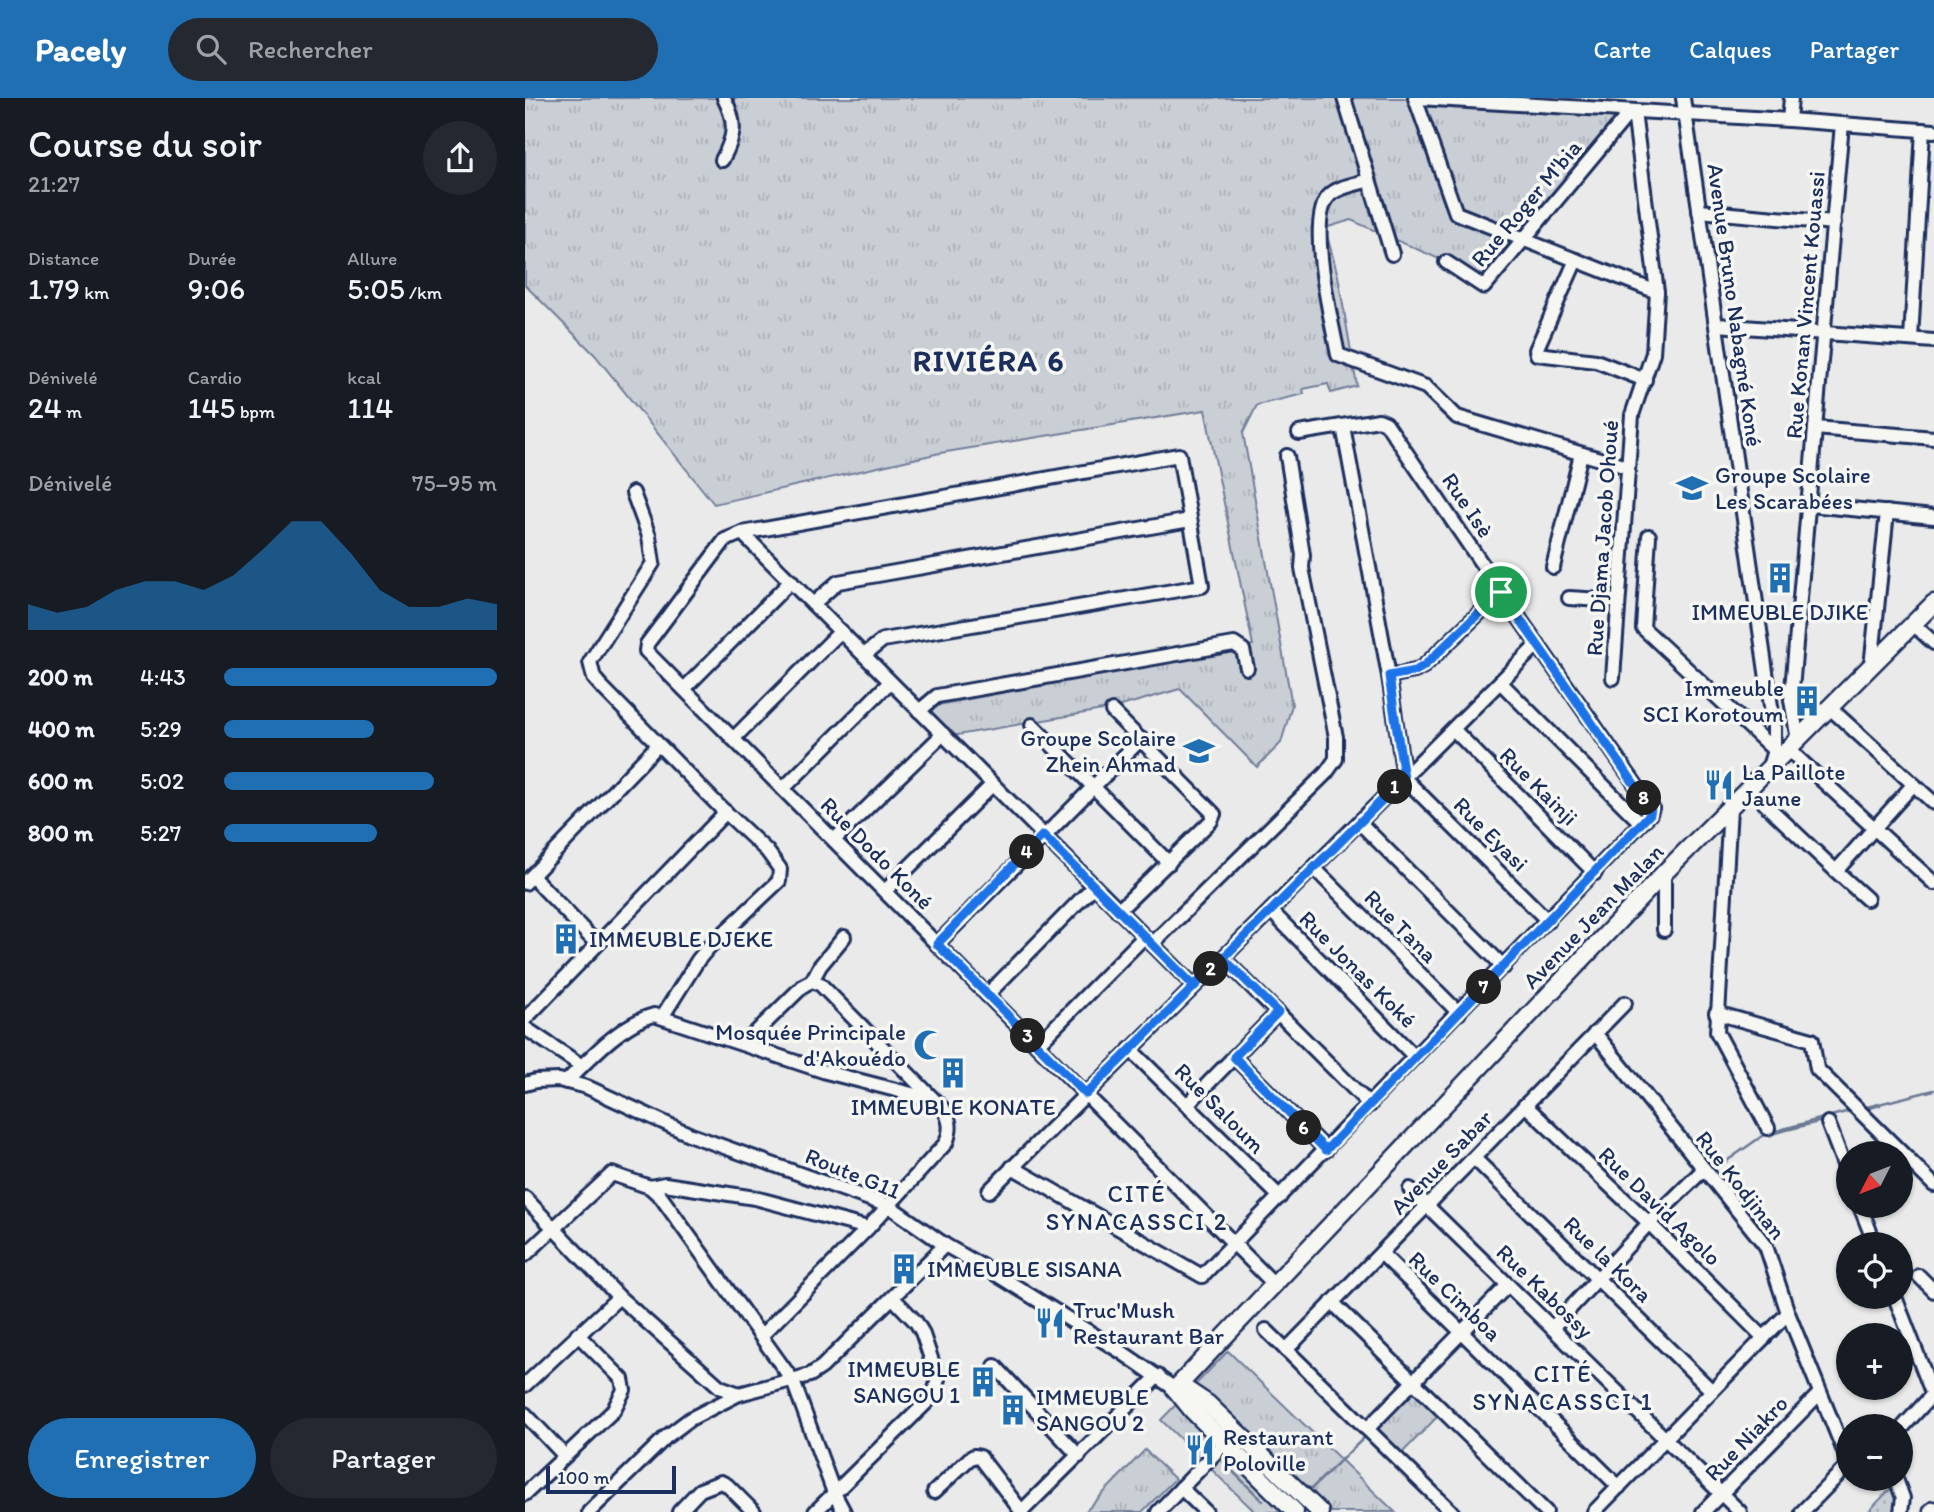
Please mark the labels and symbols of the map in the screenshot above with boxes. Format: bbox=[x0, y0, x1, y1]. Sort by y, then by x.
street label: Rue Roger M'bia bbox=[1465, 134, 1587, 272]
street label: Avenue Bruno Nabagné Koné bbox=[1701, 162, 1769, 448]
street label: Rue Konan Vincent Kouassi bbox=[1779, 170, 1831, 440]
district label: RIVIÉRA 6 bbox=[913, 342, 1065, 379]
street label: Rue Djama Jacob Ohoué bbox=[1580, 419, 1624, 657]
place label: Groupe Scolaire Les Scarabées bbox=[1715, 461, 1871, 515]
street label: Rue Isè bbox=[1436, 467, 1500, 543]
school or university icon: Groupe Scolaire Les Scarabées bbox=[1675, 471, 1709, 505]
building icon: IMMEUBLE DJIKE bbox=[1763, 561, 1797, 595]
pin bbox=[1471, 562, 1531, 622]
place label: IMMEUBLE DJIKE bbox=[1691, 598, 1869, 626]
place label: Immeuble SCI Korotoum bbox=[1643, 674, 1784, 728]
building icon: Immeuble SCI Korotoum bbox=[1790, 684, 1824, 718]
place label: Groupe Scolaire Zhein Ahmad bbox=[1020, 724, 1176, 778]
school or university icon: Groupe Scolaire Zhein Ahmad bbox=[1182, 734, 1216, 768]
street label: Rue Kainji bbox=[1494, 741, 1584, 831]
place label: La Paillote Jaune bbox=[1742, 758, 1845, 812]
restaurant icon: La Paillote Jaune bbox=[1702, 768, 1736, 802]
pin: 1 bbox=[1377, 770, 1413, 804]
pin: 8 bbox=[1627, 780, 1661, 816]
street label: Rue Dodo Koné bbox=[815, 791, 939, 915]
street label: Rue Eyasi bbox=[1448, 791, 1534, 877]
pin: 4 bbox=[1009, 834, 1045, 870]
street label: Avenue Jean Malan bbox=[1517, 838, 1669, 994]
street label: Rue Tana bbox=[1358, 883, 1444, 969]
street label: Rue Jonas Koké bbox=[1293, 904, 1423, 1034]
building icon: IMMEUBLE DJEKE bbox=[549, 922, 583, 956]
place label: IMMEUBLE DJEKE bbox=[589, 925, 773, 953]
pin: 2 bbox=[1193, 952, 1229, 986]
pin: 7 bbox=[1467, 970, 1501, 1004]
place label: Mosquée Principale d'Akouédo bbox=[715, 1018, 906, 1072]
pin: 3 bbox=[1011, 1018, 1045, 1054]
mosque icon: Mosquée Principale d'Akouédo bbox=[912, 1028, 946, 1062]
building icon: IMMEUBLE KONATE bbox=[936, 1056, 970, 1090]
street label: Rue Saloum bbox=[1169, 1057, 1272, 1160]
place label: IMMEUBLE KONATE bbox=[851, 1093, 1055, 1121]
street label: Avenue Sabar bbox=[1384, 1104, 1498, 1220]
pin: 6 bbox=[1287, 1110, 1321, 1146]
street label: Rue Kodjinan bbox=[1690, 1125, 1792, 1245]
street label: Rue David Agolo bbox=[1593, 1140, 1727, 1272]
street label: Route G11 bbox=[801, 1141, 905, 1205]
north arrow bbox=[1836, 1141, 1913, 1218]
district label: CITÉ SYNACASSCI 2 bbox=[1046, 1179, 1228, 1236]
street label: Rue la Kora bbox=[1558, 1210, 1658, 1308]
street label: Rue Kabossy bbox=[1491, 1238, 1600, 1344]
street label: Rue Cimboa bbox=[1403, 1245, 1507, 1347]
building icon: IMMEUBLE SISANA bbox=[887, 1252, 921, 1286]
place label: IMMEUBLE SISANA bbox=[927, 1255, 1122, 1283]
place label: Truc'Mush Restaurant Bar bbox=[1073, 1296, 1224, 1350]
restaurant icon: Truc'Mush Restaurant Bar bbox=[1033, 1306, 1067, 1340]
place label: IMMEUBLE SANGOU 1 bbox=[847, 1355, 960, 1409]
district label: CITÉ SYNACASSCI 1 bbox=[1472, 1359, 1654, 1416]
building icon: IMMEUBLE SANGOU 1 bbox=[966, 1365, 1000, 1399]
place label: IMMEUBLE SANGOU 2 bbox=[1036, 1383, 1149, 1437]
street label: Rue Niakro bbox=[1698, 1389, 1794, 1487]
building icon: IMMEUBLE SANGOU 2 bbox=[996, 1393, 1030, 1427]
place label: Restaurant Poloville bbox=[1223, 1423, 1334, 1477]
restaurant icon: Restaurant Poloville bbox=[1183, 1433, 1217, 1467]
scale bar bbox=[546, 1463, 675, 1495]

